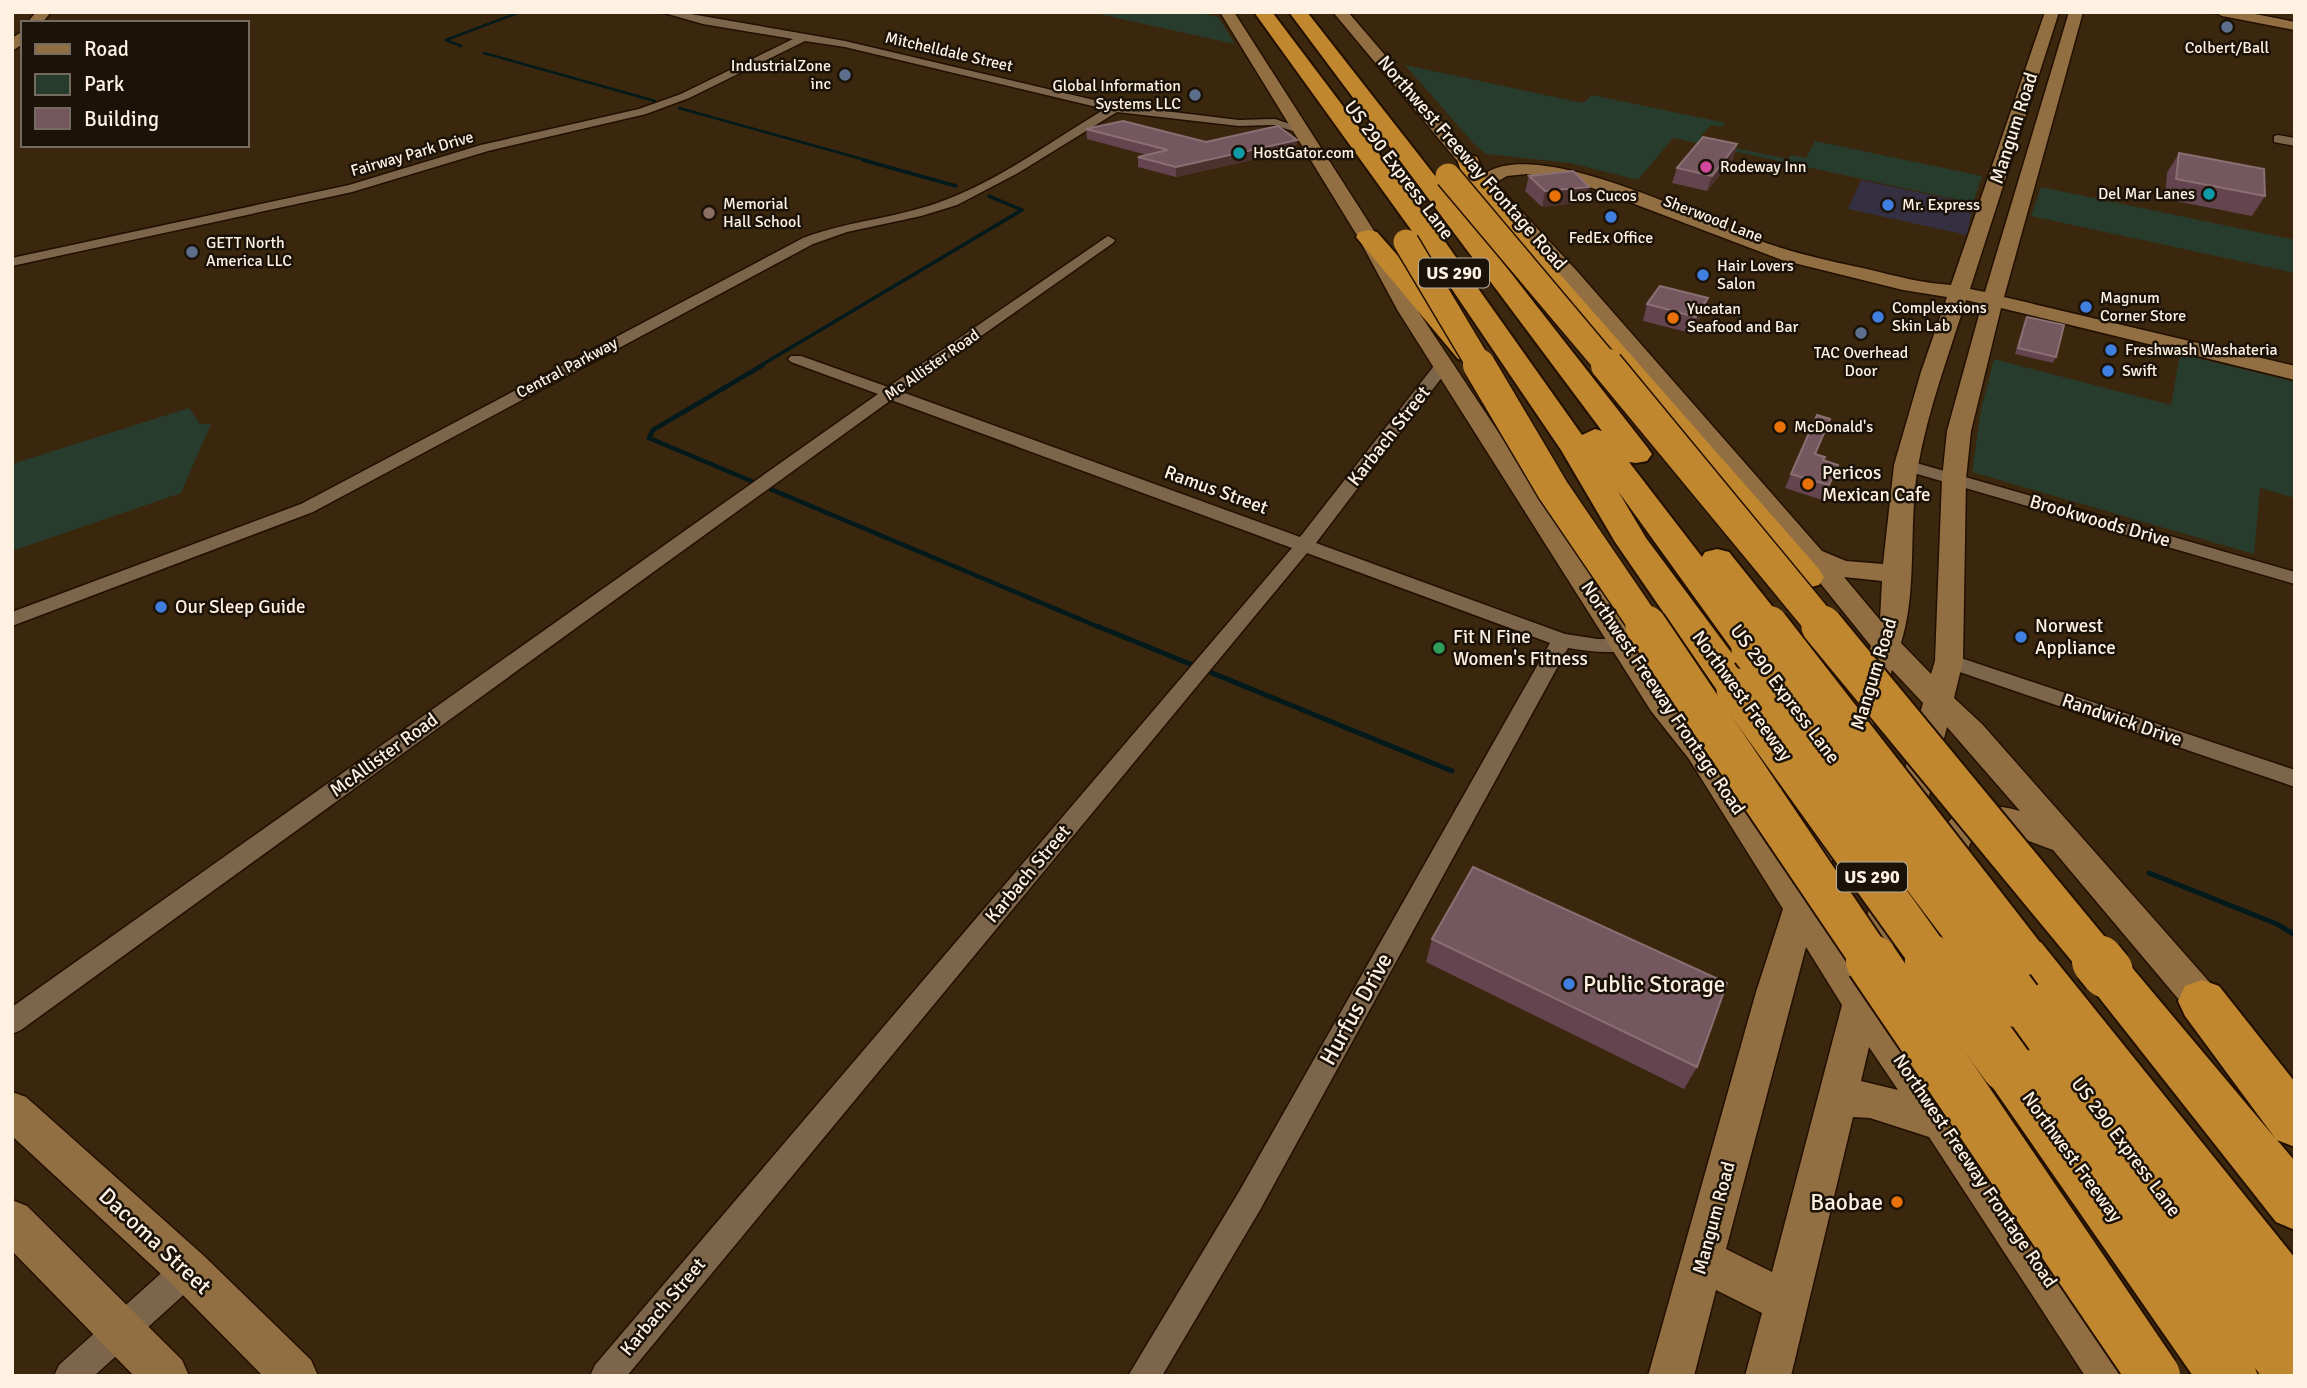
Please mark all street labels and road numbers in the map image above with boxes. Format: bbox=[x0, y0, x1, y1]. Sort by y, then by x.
street label: Mitchelldale Street bbox=[883, 28, 1015, 76]
street label: Northwest Freeway Frontage Road bbox=[1372, 51, 1572, 275]
street label: Mangum Road bbox=[1985, 69, 2043, 187]
street label: US 290 Express Lane bbox=[1339, 96, 1459, 244]
street label: Fairway Park Drive bbox=[348, 127, 476, 181]
street label: Sherwood Lane bbox=[1660, 191, 1766, 247]
road number: US 290 bbox=[1419, 258, 1489, 288]
street label: Mc Allister Road bbox=[881, 325, 983, 405]
street label: Central Parkway bbox=[513, 333, 621, 403]
street label: Karbach Street bbox=[1342, 381, 1436, 491]
street label: Ramus Street bbox=[1161, 460, 1271, 520]
street label: Brookwoods Drive bbox=[2027, 489, 2173, 553]
street label: Northwest Freeway Frontage Road bbox=[1576, 577, 1750, 819]
street label: Mangum Road bbox=[1846, 615, 1902, 733]
street label: US 290 Express Lane bbox=[1725, 620, 1845, 768]
street label: Northwest Freeway bbox=[1687, 626, 1798, 766]
street label: Randwick Drive bbox=[2059, 688, 2185, 752]
street label: McAllister Road bbox=[325, 708, 443, 802]
street label: Karbach Street bbox=[980, 820, 1076, 928]
road number: US 290 bbox=[1837, 862, 1907, 892]
street label: Hurfus Drive bbox=[1313, 948, 1399, 1070]
street label: Northwest Freeway Frontage Road bbox=[1888, 1050, 2062, 1292]
street label: US 290 Express Lane bbox=[2066, 1073, 2186, 1221]
street label: Northwest Freeway bbox=[2017, 1087, 2128, 1227]
street label: Mangum Road bbox=[1687, 1159, 1741, 1277]
street label: Dacoma Street bbox=[92, 1181, 218, 1301]
street label: Karbach Street bbox=[615, 1253, 711, 1361]

